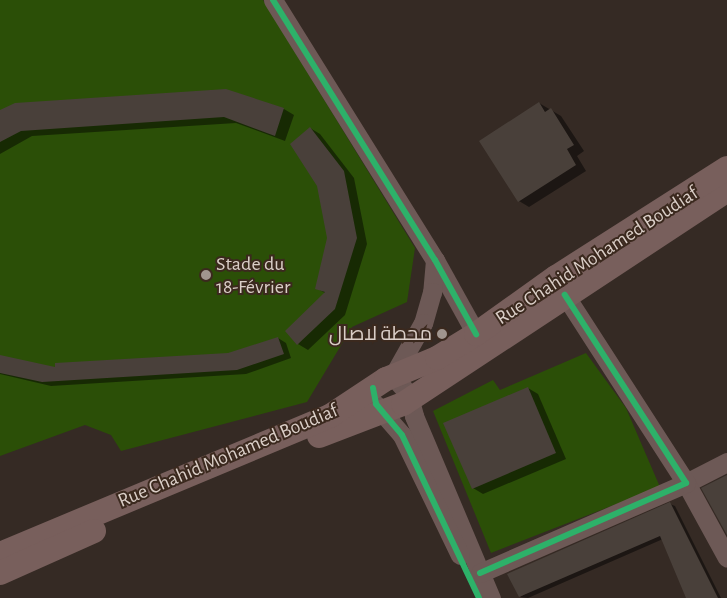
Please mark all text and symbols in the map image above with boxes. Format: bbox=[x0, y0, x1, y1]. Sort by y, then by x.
street label: Rue Chahid Mohamed Boudiaf bbox=[491, 181, 703, 331]
place label: Stade du 18-Février bbox=[216, 252, 291, 299]
marker: Stade du 18-Février bbox=[200, 269, 212, 281]
place label: محطة لاصال bbox=[329, 322, 432, 346]
marker: محطة لاصال bbox=[436, 328, 448, 340]
street label: Rue Chahid Mohamed Boudiaf bbox=[114, 399, 342, 513]

